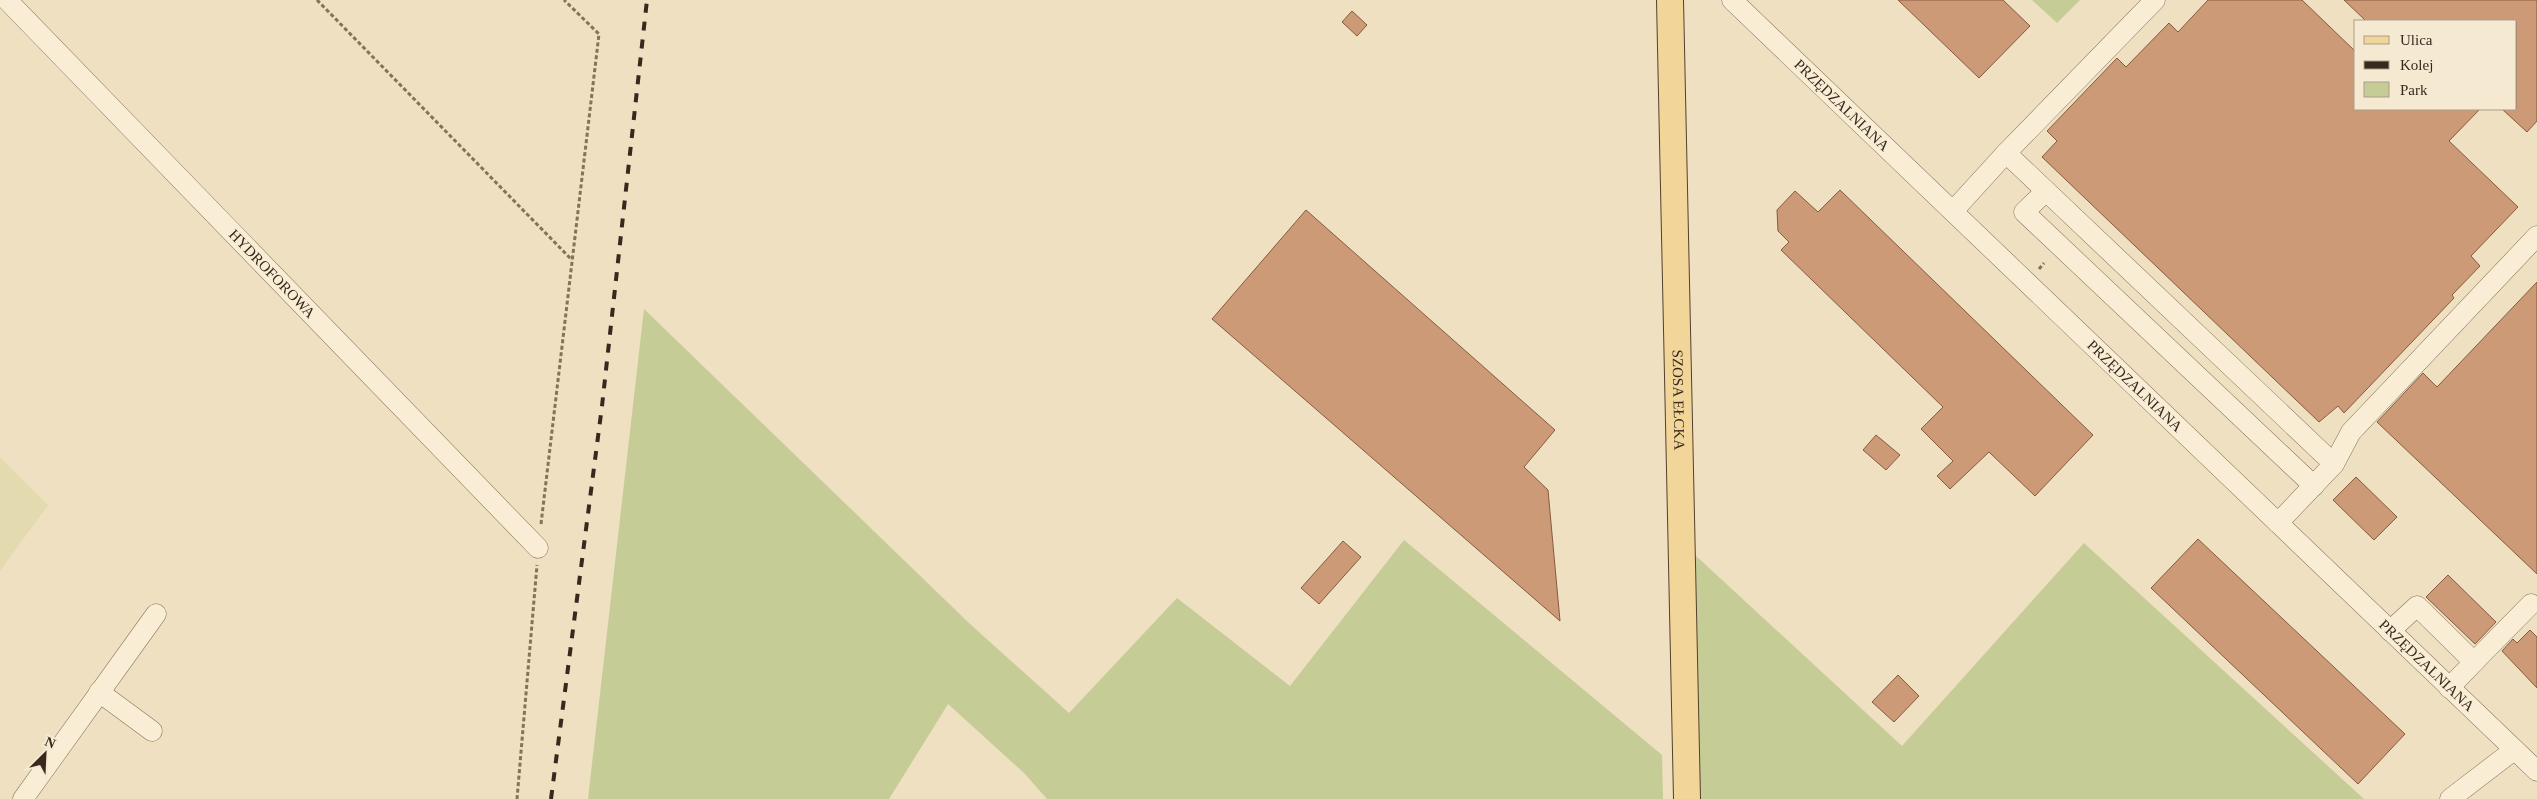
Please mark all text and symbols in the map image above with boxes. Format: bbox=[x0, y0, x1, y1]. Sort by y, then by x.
legend bbox=[2354, 20, 2517, 110]
text: Ulica bbox=[2400, 32, 2433, 48]
street label: PRZĘDZALNIANA bbox=[1791, 56, 1893, 154]
text: Kolej bbox=[2400, 57, 2433, 73]
text: Park bbox=[2400, 82, 2428, 98]
street label: HYDROFOROWA bbox=[226, 226, 319, 321]
street label: PRZĘDZALNIANA bbox=[2084, 337, 2186, 435]
street label: SZOSA EŁCKA bbox=[1669, 349, 1688, 450]
street label: PRZĘDZALNIANA bbox=[2376, 616, 2478, 715]
north arrow bbox=[20, 729, 70, 779]
text: N bbox=[42, 734, 58, 751]

